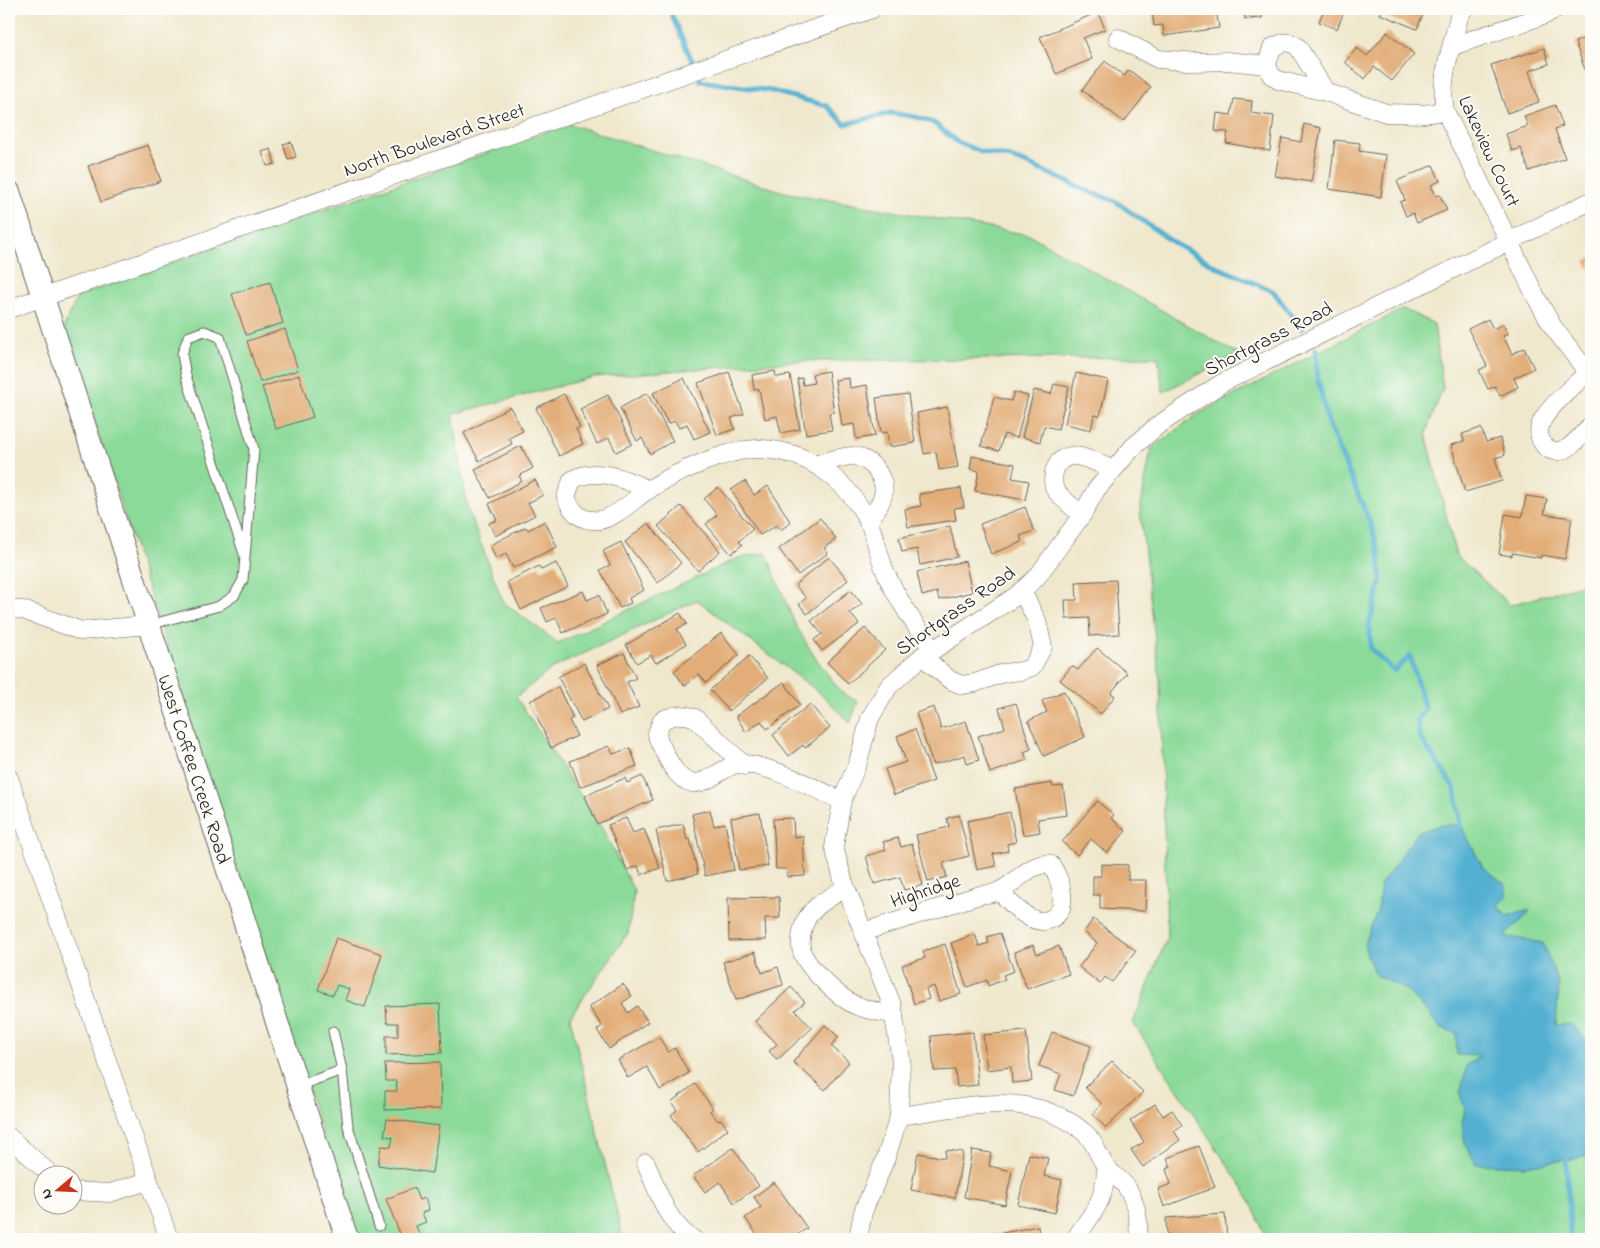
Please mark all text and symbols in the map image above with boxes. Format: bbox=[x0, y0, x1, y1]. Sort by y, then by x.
street label: Lakeview Court bbox=[1449, 92, 1526, 213]
street label: North Boulevard Street bbox=[340, 97, 530, 186]
street label: Shortgrass Road bbox=[1200, 295, 1339, 386]
street label: Shortgrass Road bbox=[891, 560, 1023, 665]
street label: West Coffee Creek Road bbox=[148, 671, 237, 868]
street label: Highridge bbox=[887, 867, 965, 918]
north arrow bbox=[32, 1166, 82, 1216]
text: N bbox=[36, 1186, 59, 1202]

